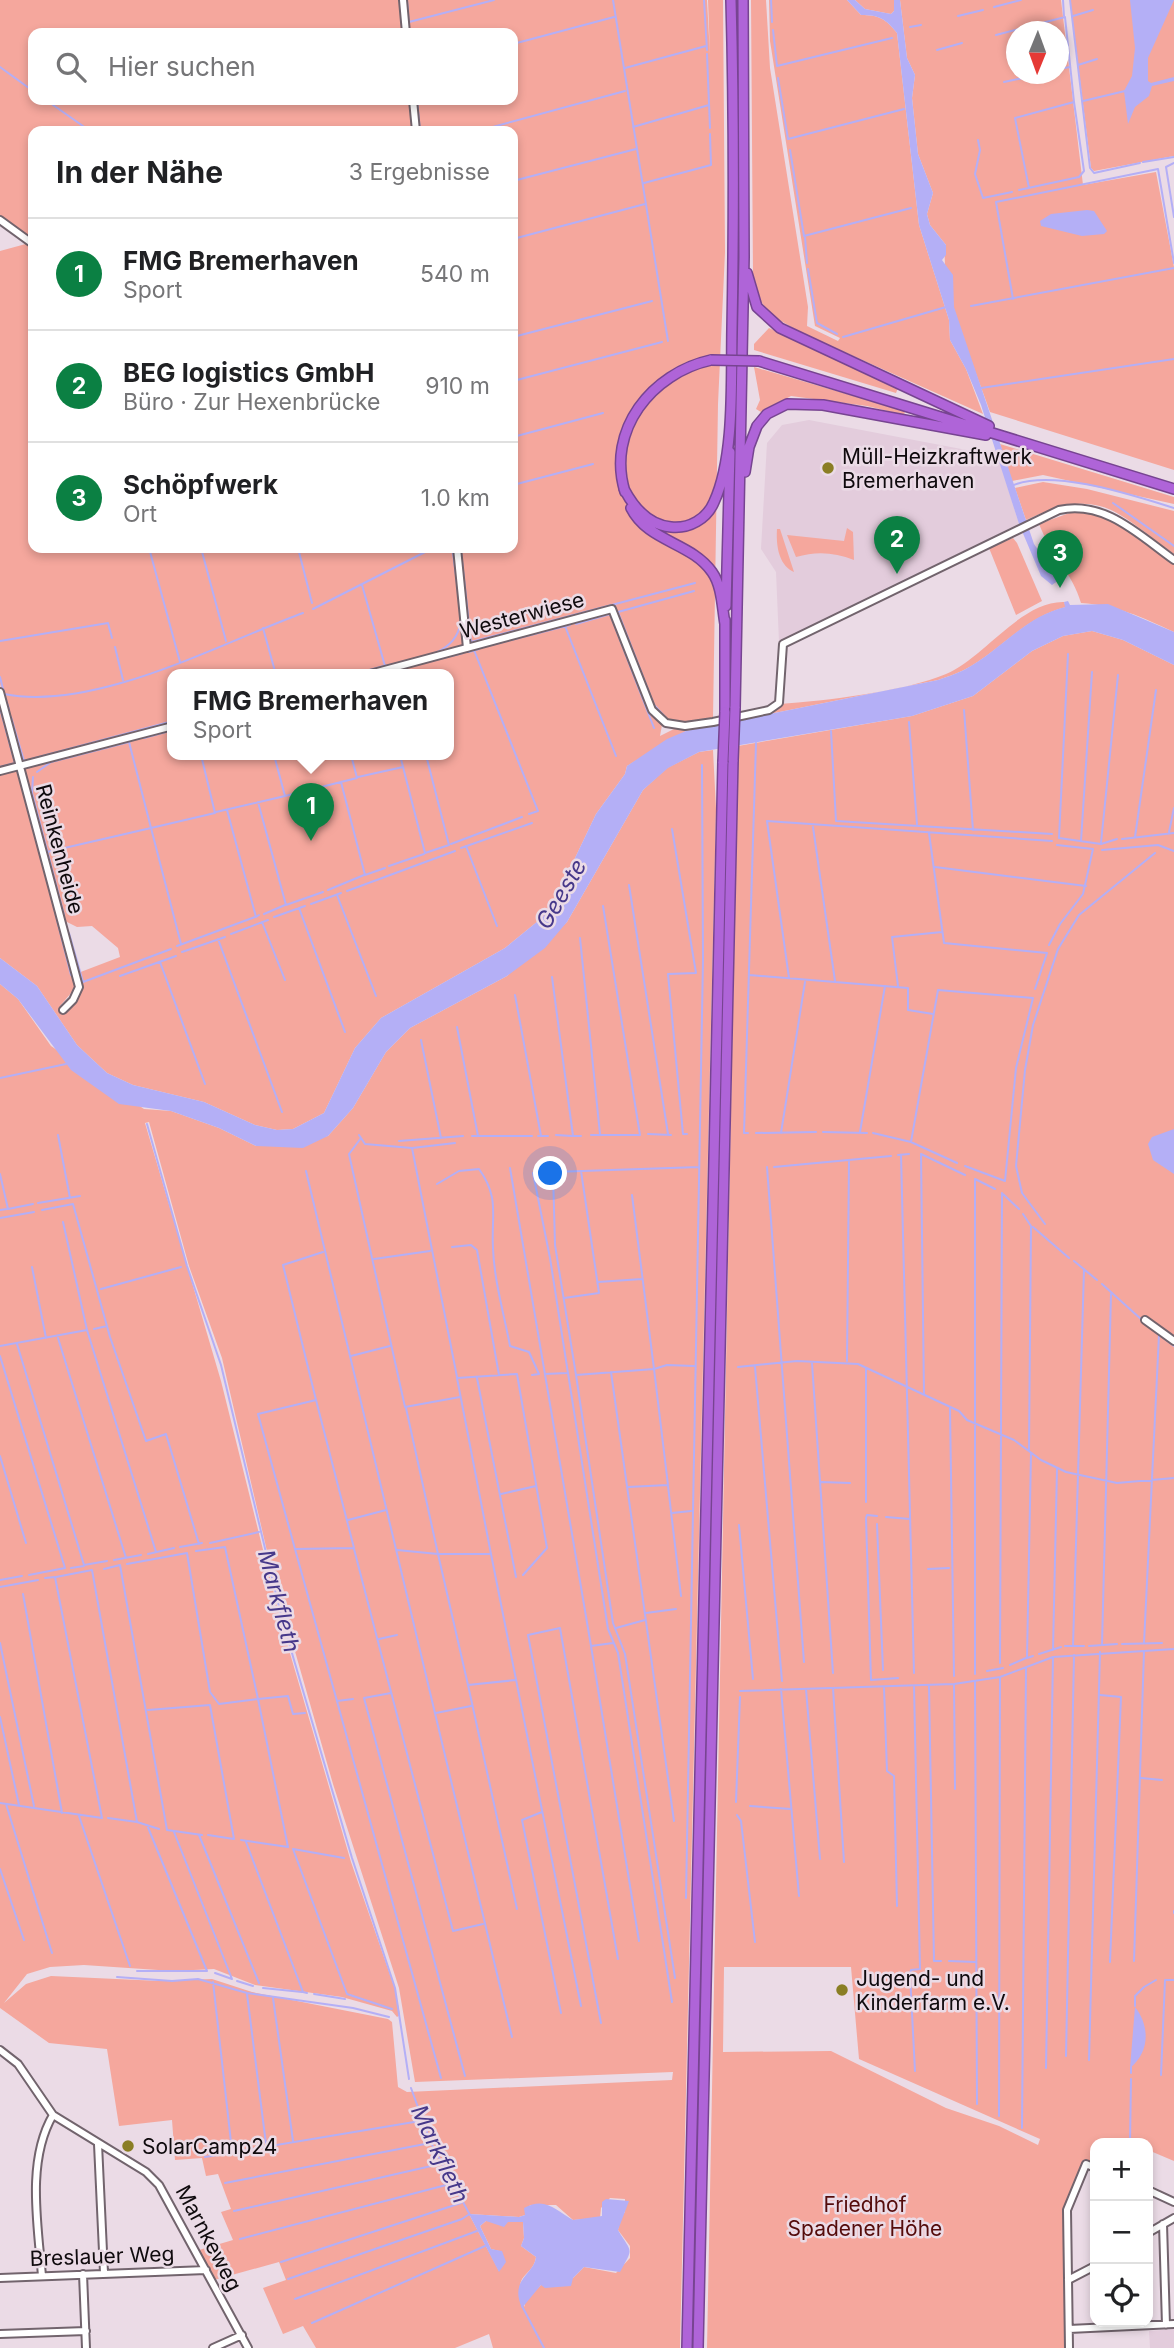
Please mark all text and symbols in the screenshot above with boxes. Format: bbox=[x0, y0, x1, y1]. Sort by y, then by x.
north arrow bbox=[1006, 21, 1069, 84]
search box bbox=[28, 28, 518, 105]
icon: search bbox=[52, 48, 90, 86]
text: Hier suchen bbox=[108, 51, 256, 82]
text: In der Nähe bbox=[56, 154, 223, 190]
text: 3 Ergebnisse bbox=[349, 158, 490, 186]
text: FMG Bremerhaven bbox=[123, 245, 359, 276]
text: 1 bbox=[74, 260, 84, 288]
text: 540 m bbox=[420, 260, 490, 288]
text: Sport bbox=[123, 276, 182, 304]
text: BEG logistics GmbH bbox=[123, 357, 374, 388]
text: 2 bbox=[72, 372, 86, 400]
text: 910 m bbox=[425, 372, 490, 400]
text: Büro · Zur Hexenbrücke bbox=[123, 388, 381, 416]
place label: Müll-Heizkraftwerk Bremerhaven bbox=[842, 444, 1032, 493]
marker: Müll-Heizkraftwerk Bremerhaven bbox=[820, 460, 836, 476]
text: Schöpfwerk bbox=[123, 469, 278, 500]
text: 3 bbox=[72, 484, 86, 512]
text: 1.0 km bbox=[421, 484, 490, 512]
text: Ort bbox=[123, 500, 157, 528]
pin: 2 bbox=[874, 516, 920, 574]
pin: 3 bbox=[1037, 530, 1083, 588]
street label: Westerwiese bbox=[457, 586, 587, 644]
popup bbox=[167, 669, 454, 760]
text: FMG Bremerhaven bbox=[193, 685, 428, 716]
text: Sport bbox=[193, 716, 252, 744]
street label: Reinkenheide bbox=[31, 781, 89, 917]
pin: 1 bbox=[288, 783, 334, 841]
water label: Geeste bbox=[530, 854, 592, 934]
your location bbox=[533, 1156, 567, 1190]
water label: Markfleth bbox=[252, 1547, 306, 1655]
place label: Jugend- und Kinderfarm e.V. bbox=[856, 1966, 1010, 2015]
marker: Jugend- und Kinderfarm e.V. bbox=[834, 1982, 850, 1998]
water label: Markfleth bbox=[405, 2100, 475, 2208]
place label: SolarCamp24 bbox=[142, 2134, 277, 2159]
marker: SolarCamp24 bbox=[120, 2138, 136, 2154]
map controls bbox=[1090, 2138, 1153, 2327]
button: + bbox=[1090, 2138, 1153, 2201]
street label: Marnkeweg bbox=[171, 2181, 247, 2295]
park label: Friedhof Spadener Höhe bbox=[788, 2192, 942, 2241]
button: − bbox=[1090, 2201, 1153, 2264]
street label: Breslauer Weg bbox=[29, 2241, 175, 2271]
button: locate bbox=[1090, 2264, 1153, 2327]

